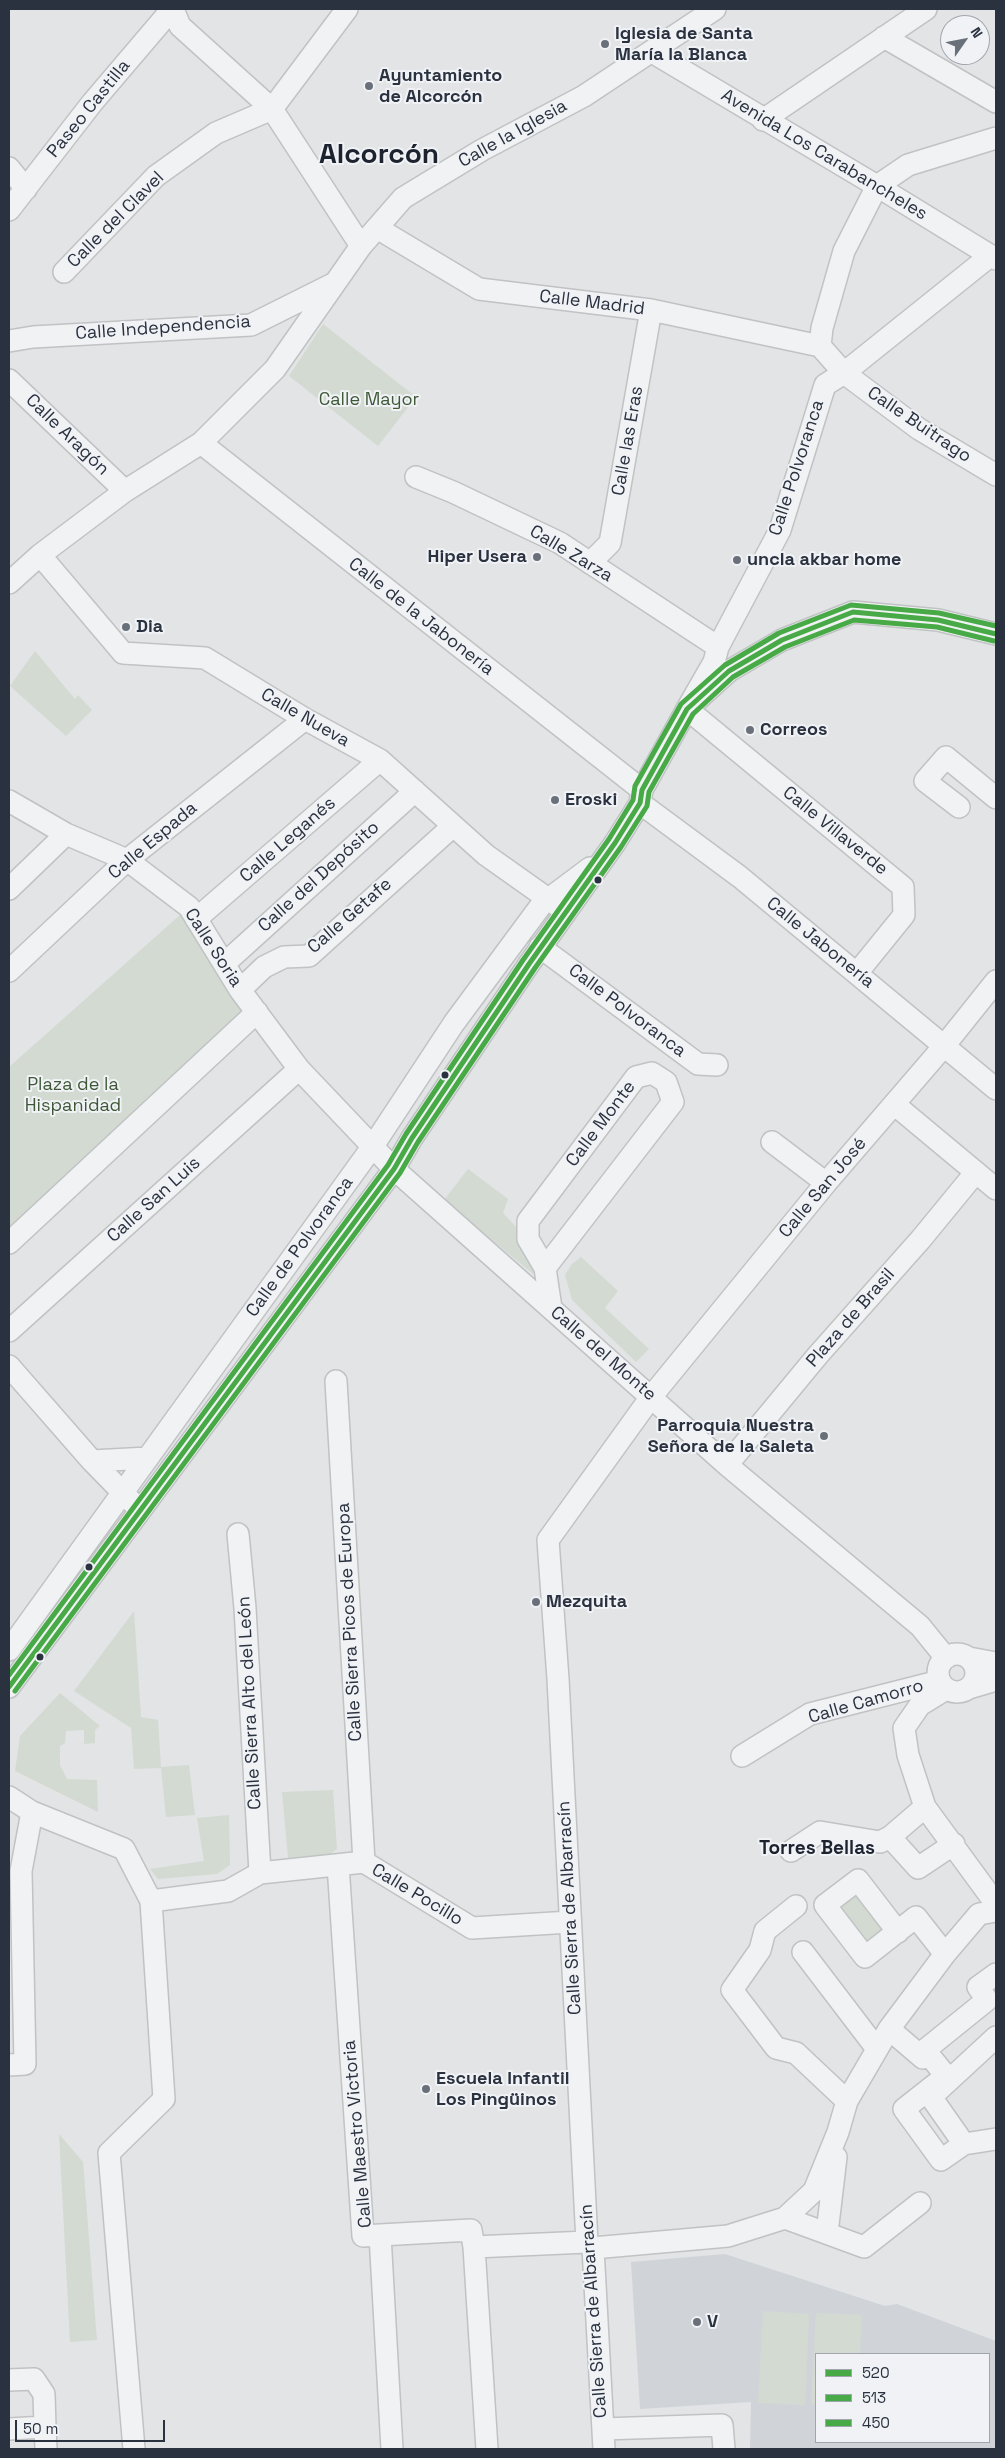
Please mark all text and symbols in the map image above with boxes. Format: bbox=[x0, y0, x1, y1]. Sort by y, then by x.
north arrow bbox=[940, 15, 990, 65]
place label: Iglesia de Santa María la Blanca bbox=[615, 23, 753, 66]
text: N bbox=[967, 24, 987, 41]
marker: Iglesia de Santa María la Blanca bbox=[599, 38, 611, 50]
street label: Paseo Castilla bbox=[43, 56, 135, 162]
place label: Ayuntamiento de Alcorcón bbox=[379, 65, 502, 108]
marker: Ayuntamiento de Alcorcón bbox=[363, 80, 375, 92]
street label: Avenida Los Carabancheles bbox=[717, 85, 931, 225]
street label: Calle la Iglesia bbox=[455, 95, 571, 173]
district label: Alcorcón bbox=[319, 138, 439, 172]
street label: Calle del Clavel bbox=[63, 167, 169, 273]
street label: Calle Madrid bbox=[538, 286, 646, 320]
street label: Calle Independencia bbox=[75, 311, 251, 345]
street label: Calle Buitrago bbox=[863, 382, 975, 468]
street label: Calle las Eras bbox=[608, 384, 648, 498]
park label: Calle Mayor bbox=[319, 389, 419, 411]
street label: Calle Aragón bbox=[21, 390, 113, 480]
street label: Calle Polvoranca bbox=[765, 397, 829, 539]
street label: Calle Zarza bbox=[525, 521, 617, 587]
place label: Hiper Usera bbox=[428, 546, 527, 568]
place label: uncla akbar home bbox=[747, 549, 901, 571]
marker: Hiper Usera bbox=[531, 551, 543, 563]
street label: Calle de la Jabonería bbox=[344, 553, 498, 681]
marker: uncla akbar home bbox=[731, 554, 743, 566]
place label: Dia bbox=[136, 616, 163, 638]
marker: Dia bbox=[120, 621, 132, 633]
street label: Calle Nueva bbox=[257, 684, 353, 752]
place label: Correos bbox=[760, 719, 827, 741]
marker: Correos bbox=[744, 724, 756, 736]
street label: Calle Villaverde bbox=[778, 782, 892, 880]
place label: Eroski bbox=[565, 789, 617, 811]
street label: Calle Leganés bbox=[236, 793, 340, 887]
marker: Eroski bbox=[549, 794, 561, 806]
street label: Calle Espada bbox=[104, 798, 202, 884]
street label: Calle del Depósito bbox=[254, 817, 384, 937]
street label: Calle Getafe bbox=[304, 874, 396, 958]
unlabelled marker bbox=[593, 875, 603, 885]
street label: Calle Jabonería bbox=[762, 893, 878, 993]
street label: Calle Soria bbox=[180, 904, 246, 992]
street label: Calle Polvoranca bbox=[564, 960, 690, 1062]
unlabelled marker bbox=[440, 1070, 450, 1080]
park label: Plaza de la Hispanidad bbox=[25, 1074, 121, 1116]
street label: Calle Monte bbox=[562, 1077, 640, 1171]
street label: Calle San José bbox=[775, 1133, 871, 1243]
street label: Calle San Luis bbox=[103, 1153, 205, 1247]
street label: Calle de Polvoranca bbox=[242, 1173, 358, 1321]
street label: Plaza de Brasil bbox=[802, 1264, 900, 1372]
street label: Calle del Monte bbox=[546, 1302, 660, 1406]
place label: Parroquia Nuestra Señora de la Saleta bbox=[648, 1415, 814, 1458]
marker: Parroquia Nuestra Señora de la Saleta bbox=[818, 1430, 830, 1442]
street label: Calle Sierra Picos de Europa bbox=[333, 1502, 367, 1742]
unlabelled marker bbox=[84, 1562, 94, 1572]
place label: Mezquita bbox=[546, 1591, 627, 1613]
street label: Calle Sierra Alto del León bbox=[234, 1596, 266, 1810]
marker: Mezquita bbox=[530, 1596, 542, 1608]
unlabelled marker bbox=[35, 1652, 45, 1662]
street label: Calle Camorro bbox=[806, 1675, 926, 1729]
street label: Calle Sierra de Albarracín bbox=[554, 1800, 586, 2016]
district label: Torres Bellas bbox=[759, 1838, 875, 1860]
street label: Calle Pocillo bbox=[367, 1859, 467, 1931]
street label: Calle Maestro Victoria bbox=[339, 2039, 377, 2229]
place label: Escuela Infantil Los Pingüinos bbox=[436, 2068, 570, 2110]
marker: Escuela Infantil Los Pingüinos bbox=[420, 2083, 432, 2095]
street label: Calle Sierra de Albarracín bbox=[576, 2203, 612, 2419]
place label: V bbox=[707, 2311, 718, 2333]
marker: V bbox=[691, 2316, 703, 2328]
legend bbox=[815, 2353, 990, 2443]
text: 520 bbox=[862, 2363, 890, 2382]
text: 513 bbox=[862, 2388, 886, 2407]
scale bar bbox=[18, 2410, 168, 2442]
text: 450 bbox=[862, 2413, 890, 2432]
text: 50 m bbox=[23, 2419, 58, 2438]

